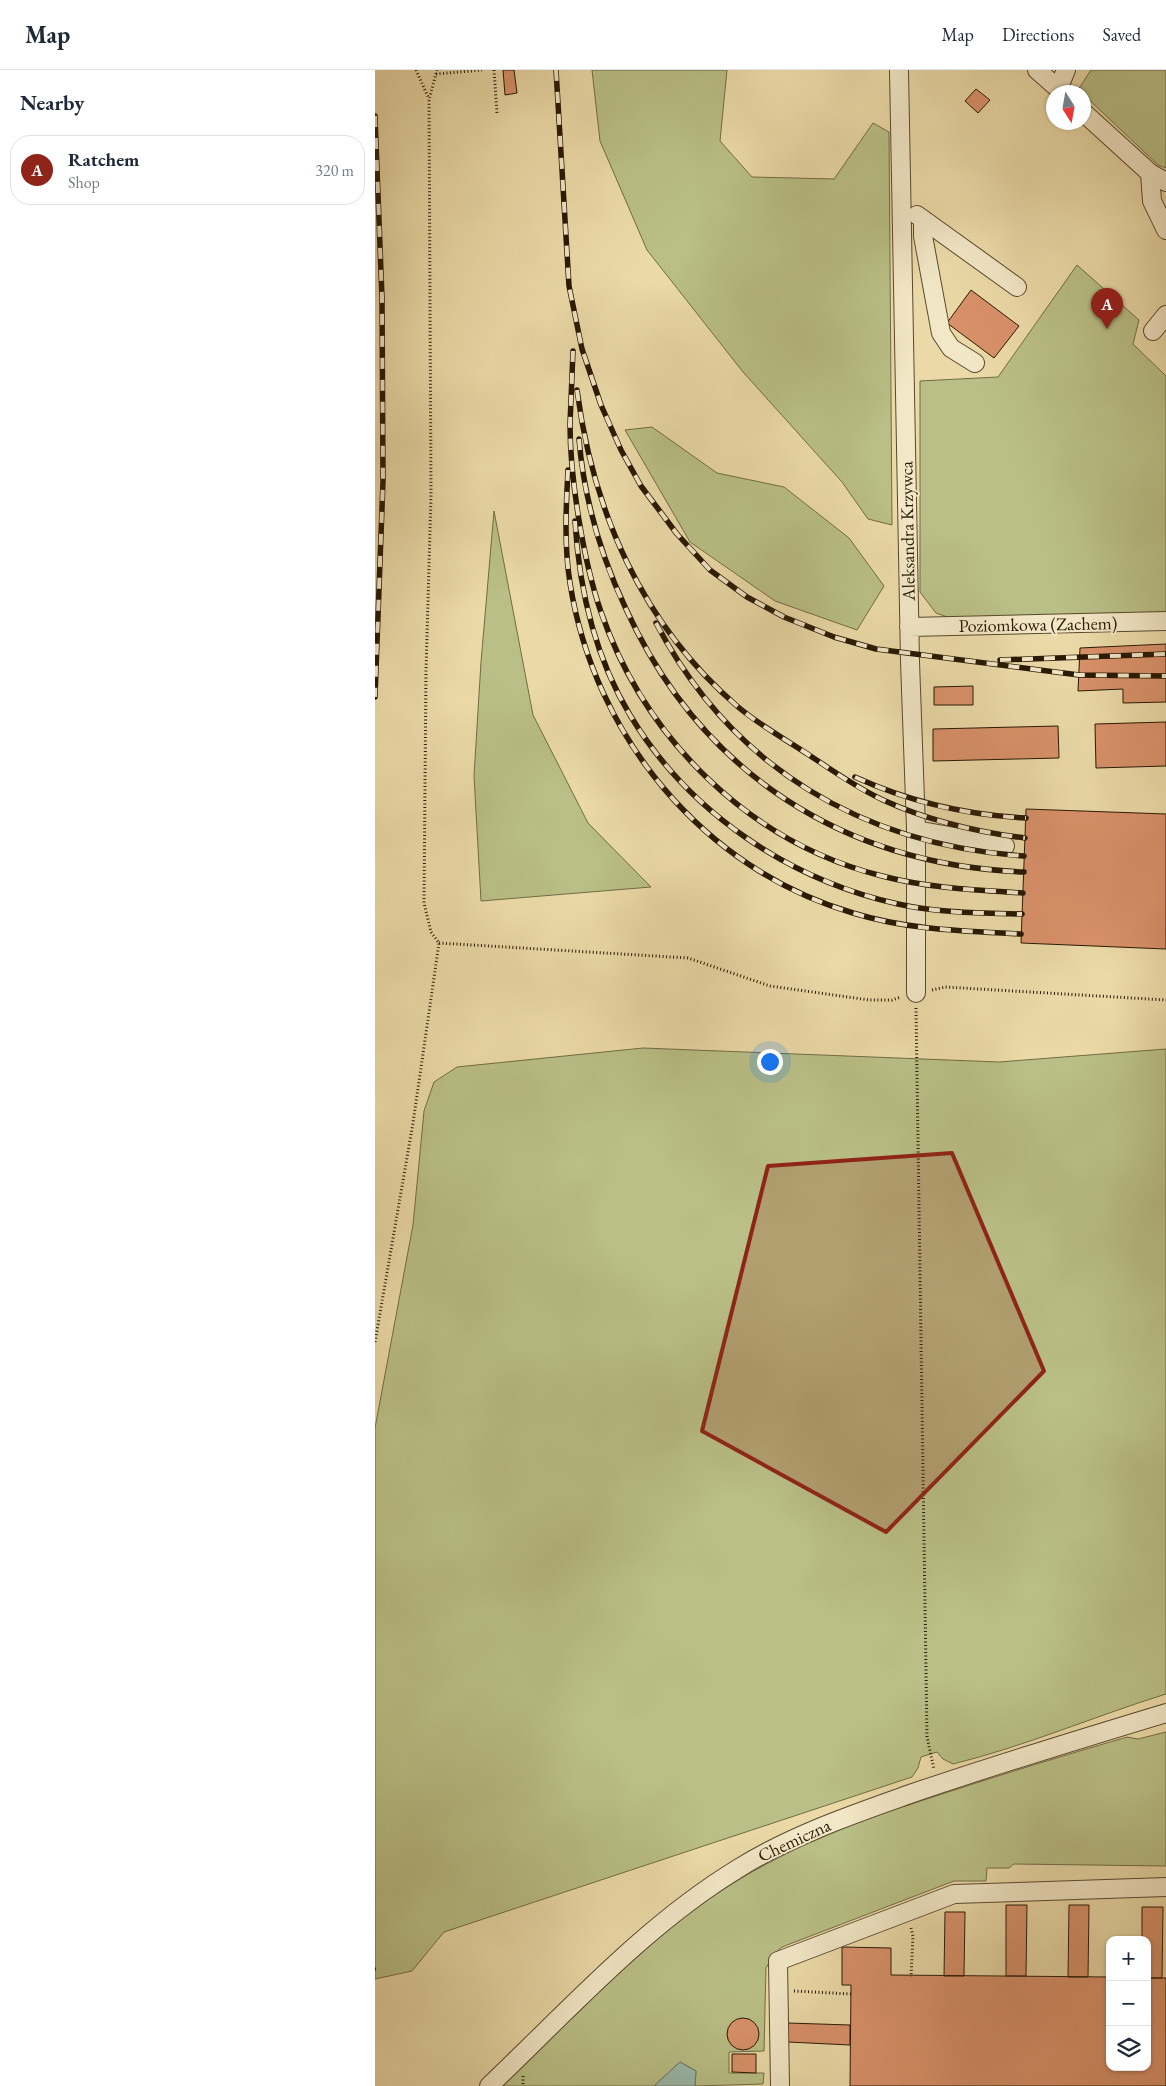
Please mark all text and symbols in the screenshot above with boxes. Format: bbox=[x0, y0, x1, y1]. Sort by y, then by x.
text: Map bbox=[25, 19, 70, 50]
text: Map bbox=[942, 23, 974, 46]
text: Directions bbox=[1002, 23, 1074, 46]
text: Saved bbox=[1102, 23, 1141, 46]
north arrow bbox=[1046, 85, 1091, 130]
text: Nearby bbox=[20, 89, 84, 116]
text: Ratchem bbox=[68, 147, 139, 172]
text: A bbox=[31, 160, 43, 181]
text: 320 m bbox=[315, 160, 354, 181]
text: Shop bbox=[68, 172, 100, 193]
pin: A bbox=[1091, 288, 1123, 329]
street label: Aleksandra Krzywca bbox=[894, 460, 920, 602]
street label: Poziomkowa (Zachem) bbox=[958, 611, 1118, 637]
your location bbox=[757, 1049, 783, 1075]
street label: Chemiczna bbox=[754, 1813, 835, 1867]
map controls bbox=[1106, 1936, 1151, 2071]
button: + bbox=[1106, 1936, 1151, 1981]
button: − bbox=[1106, 1981, 1151, 2026]
button: layers bbox=[1106, 2026, 1151, 2071]

